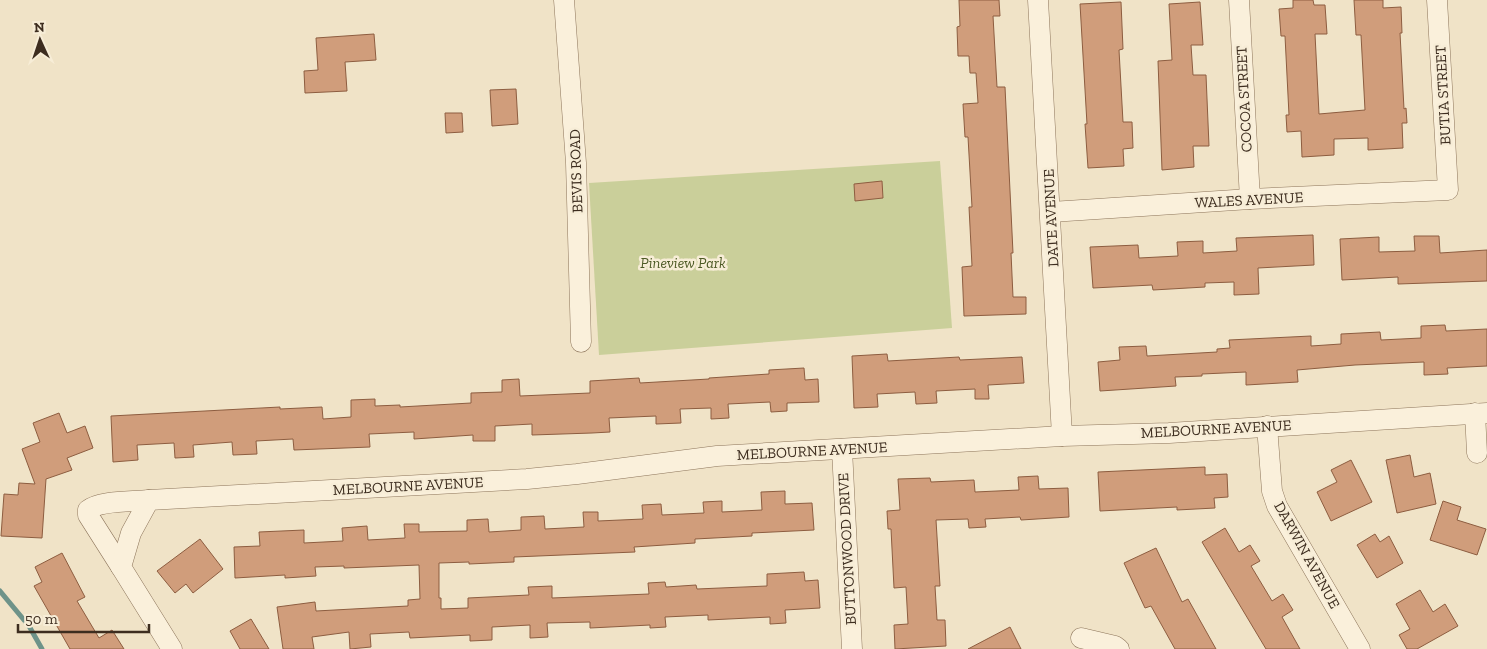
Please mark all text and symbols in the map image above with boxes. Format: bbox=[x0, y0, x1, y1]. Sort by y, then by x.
north arrow bbox=[15, 15, 65, 65]
text: N bbox=[34, 19, 45, 36]
street label: COCOA STREET bbox=[1232, 45, 1256, 153]
street label: BUTIA STREET bbox=[1431, 45, 1455, 145]
street label: BEVIS ROAD bbox=[566, 129, 586, 213]
street label: DATE AVENUE bbox=[1039, 168, 1063, 267]
street label: WALES AVENUE bbox=[1194, 188, 1304, 212]
park label: Pineview Park bbox=[640, 254, 726, 272]
street label: MELBOURNE AVENUE bbox=[1140, 416, 1292, 442]
street label: MELBOURNE AVENUE bbox=[736, 438, 888, 464]
street label: BUTTONWOOD DRIVE bbox=[834, 472, 860, 626]
street label: MELBOURNE AVENUE bbox=[332, 473, 484, 499]
street label: DARWIN AVENUE bbox=[1270, 498, 1344, 612]
scale bar bbox=[18, 602, 149, 634]
text: 50 m bbox=[25, 610, 58, 628]

